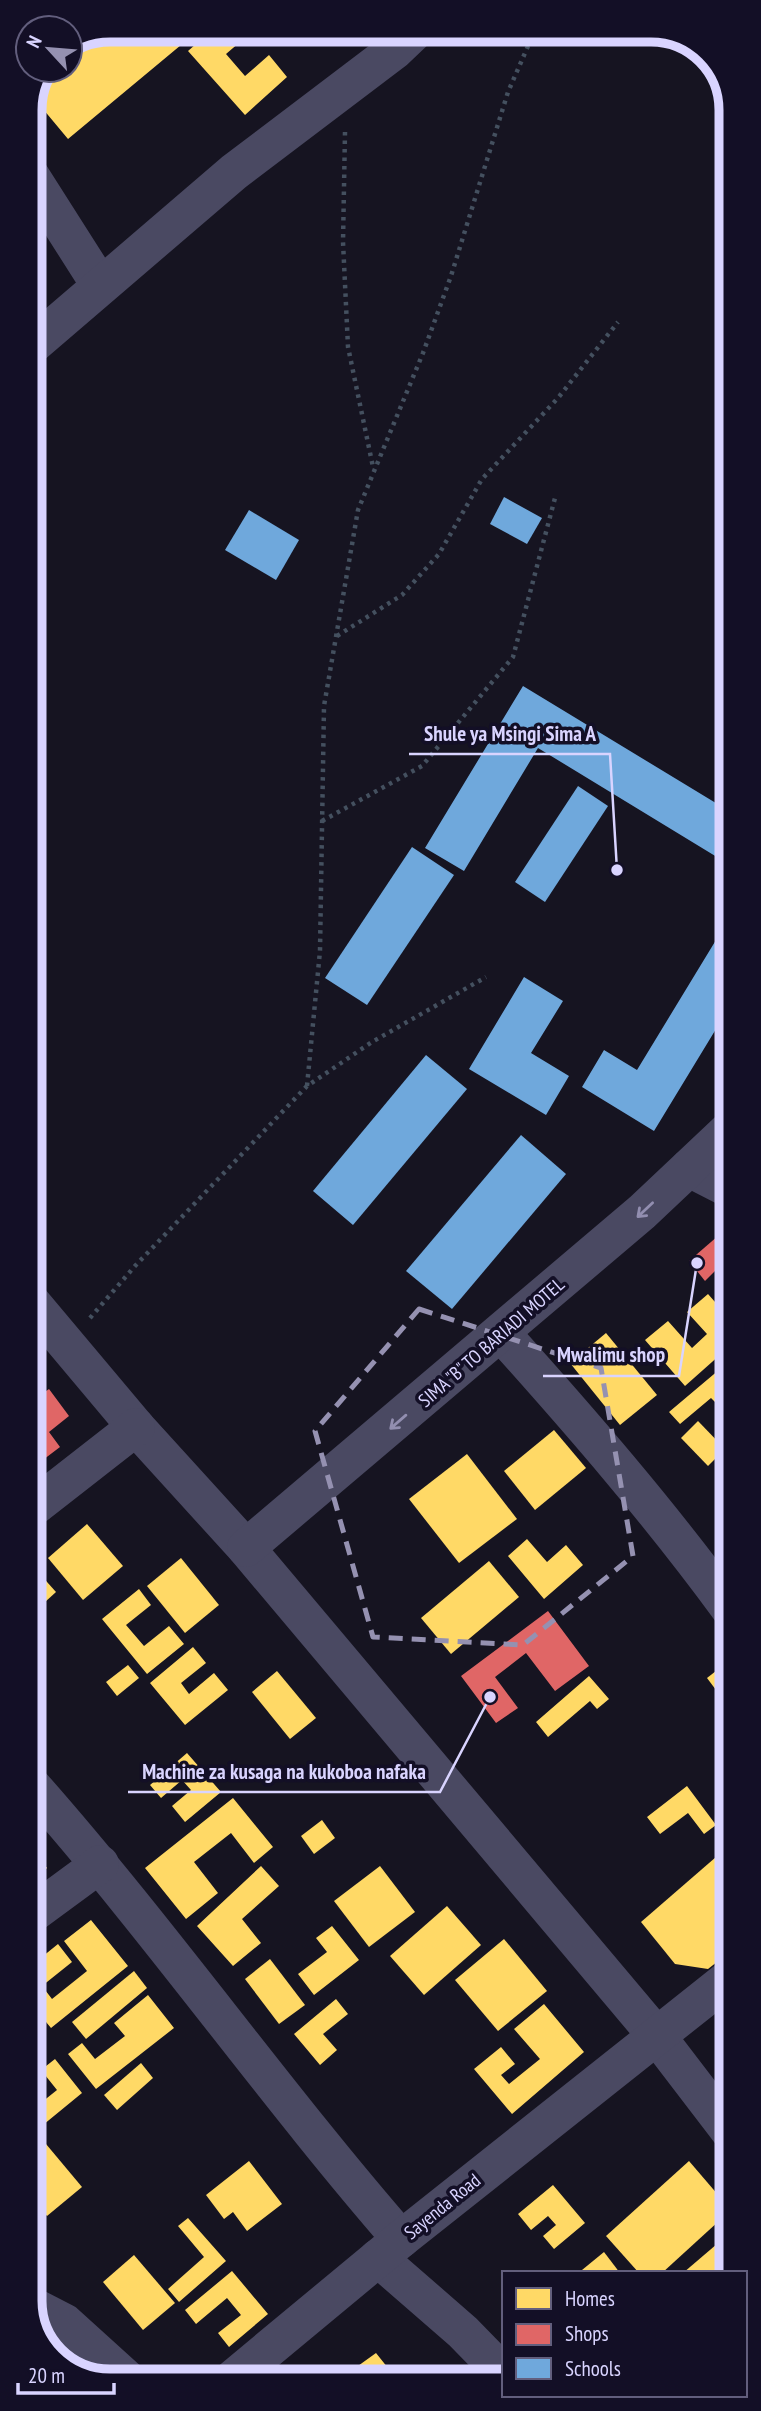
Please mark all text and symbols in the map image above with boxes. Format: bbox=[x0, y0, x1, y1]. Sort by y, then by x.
north arrow bbox=[14, 14, 84, 84]
text: N bbox=[21, 32, 47, 51]
callout: Shule ya Msingi Sima A bbox=[409, 712, 610, 754]
text: Shule ya Msingi Sima A bbox=[424, 720, 596, 747]
one-way arrow bbox=[637, 1201, 654, 1218]
street label: SIMA "B" TO BARIADI MOTEL bbox=[413, 1272, 569, 1412]
callout: Mwalimu shop bbox=[543, 1334, 679, 1376]
text: Mwalimu shop bbox=[557, 1341, 665, 1368]
one-way arrow bbox=[389, 1414, 407, 1430]
callout: Machine za kusaga na kukoboa nafaka bbox=[128, 1750, 440, 1792]
text: Machine za kusaga na kukoboa nafaka bbox=[142, 1758, 426, 1785]
street label: Sayenda Road bbox=[399, 2168, 485, 2244]
legend bbox=[502, 2271, 747, 2397]
text: Homes bbox=[565, 2285, 615, 2312]
text: Shops bbox=[565, 2320, 609, 2347]
scale bar bbox=[18, 2352, 114, 2396]
text: Schools bbox=[565, 2355, 621, 2382]
text: 20 m bbox=[28, 2362, 65, 2389]

